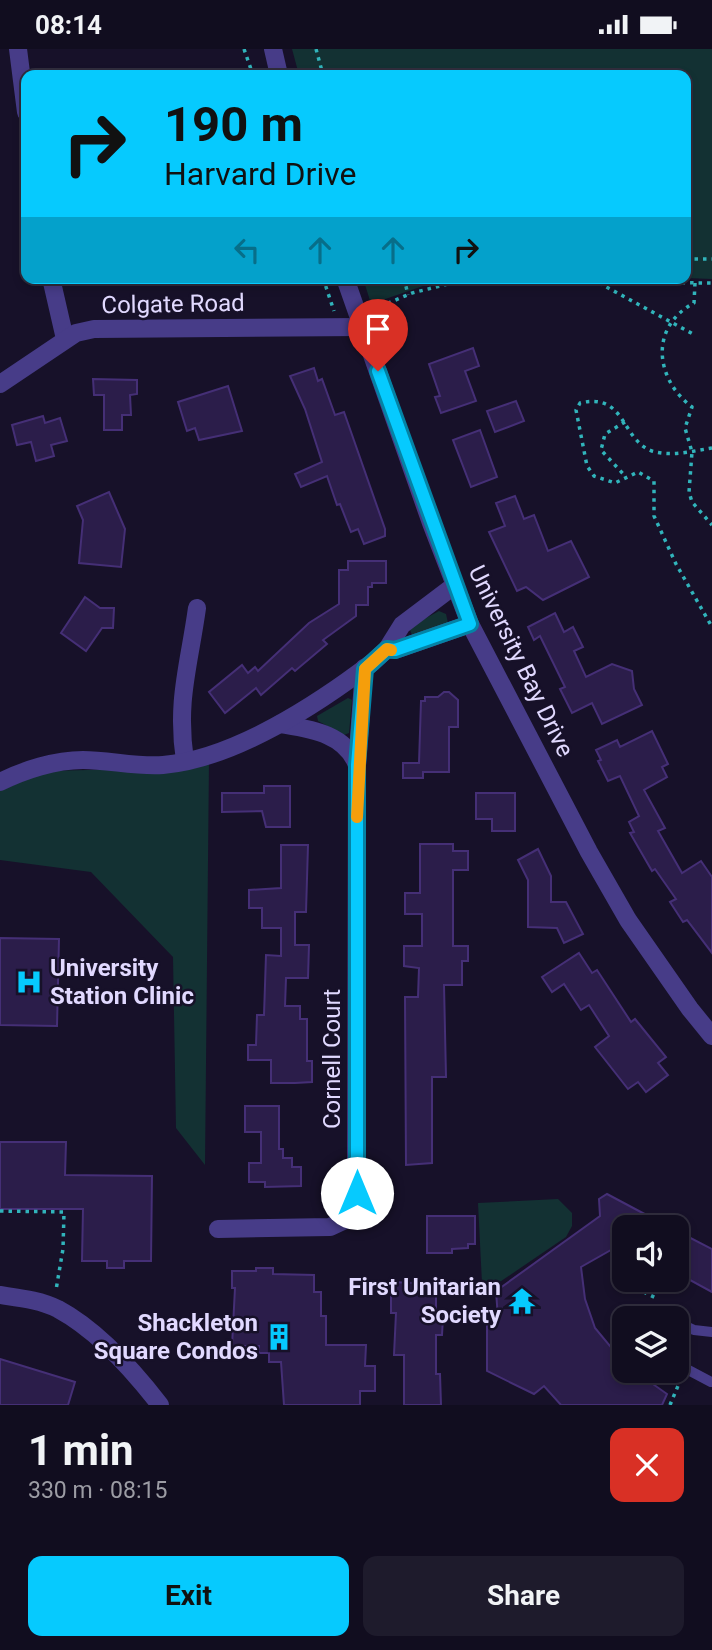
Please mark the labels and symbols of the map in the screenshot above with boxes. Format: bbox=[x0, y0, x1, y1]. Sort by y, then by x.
street label: Colgate Road bbox=[101, 289, 245, 319]
pin bbox=[348, 299, 408, 371]
street label: University Bay Drive bbox=[463, 561, 579, 761]
place label: University Station Clinic bbox=[50, 954, 194, 1010]
hospital icon: University Station Clinic bbox=[14, 967, 44, 997]
street label: Cornell Court bbox=[318, 989, 346, 1129]
position arrow bbox=[320, 1156, 394, 1230]
place label: First Unitarian Society bbox=[348, 1273, 502, 1329]
temple icon: First Unitarian Society bbox=[507, 1286, 537, 1316]
place label: Shackleton Square Condos bbox=[94, 1309, 258, 1365]
building icon: Shackleton Square Condos bbox=[264, 1322, 294, 1352]

